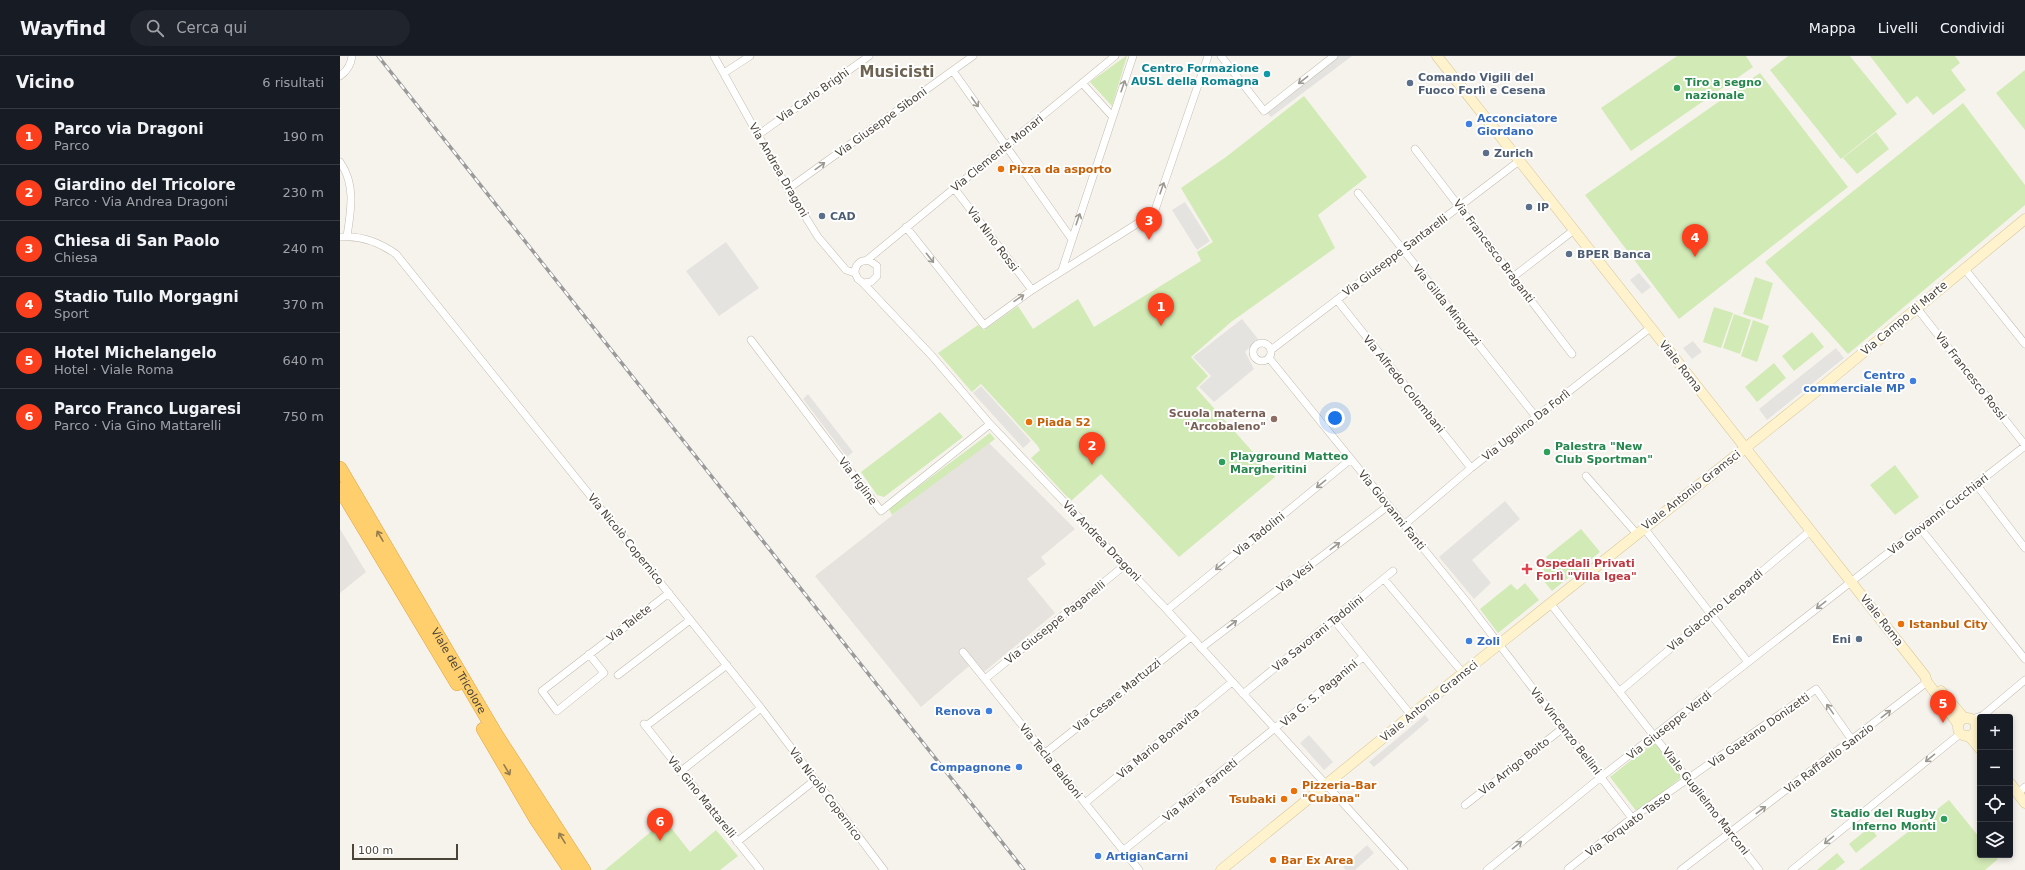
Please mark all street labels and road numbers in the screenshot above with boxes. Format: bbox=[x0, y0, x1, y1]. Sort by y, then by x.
street label: Via Carlo Brighi bbox=[775, 66, 852, 125]
street label: Via Giuseppe Siboni bbox=[833, 85, 929, 160]
street label: Via Clemente Monari bbox=[949, 112, 1046, 195]
street label: Via Andrea Dragoni bbox=[746, 121, 811, 220]
street label: Via Francesco Braganti bbox=[1450, 197, 1537, 306]
street label: Via Nino Rossi bbox=[964, 204, 1021, 274]
street label: Via Giuseppe Santarelli bbox=[1340, 212, 1450, 299]
street label: Via Gilda Minguzzi bbox=[1410, 262, 1483, 348]
street label: Via Campo di Marte bbox=[1859, 278, 1950, 358]
street label: Via Francesco Rossi bbox=[1932, 330, 2009, 423]
street label: Via Alfredo Colombani bbox=[1360, 333, 1447, 436]
street label: Viale Roma bbox=[1656, 338, 1705, 395]
street label: Via Ugolino Da Forlì bbox=[1480, 387, 1573, 464]
street label: Viale Antonio Gramsci bbox=[1639, 448, 1743, 533]
street label: Via Figline bbox=[836, 455, 880, 508]
street label: Via Giovanni Fanti bbox=[1355, 468, 1428, 553]
street label: Via Giovanni Cucchiari bbox=[1886, 471, 1991, 558]
street label: Via Nicolò Copernico bbox=[585, 491, 666, 588]
street label: Via Andrea Dragoni bbox=[1060, 498, 1143, 584]
street label: Via Tadolini bbox=[1231, 510, 1288, 559]
street label: Via Vesi bbox=[1274, 559, 1316, 595]
street label: Via Giacomo Leopardi bbox=[1665, 567, 1766, 654]
street label: Via Giuseppe Paganelli bbox=[1003, 578, 1108, 667]
street label: Viale Roma bbox=[1857, 592, 1906, 649]
street label: Via Savorani Tadolini bbox=[1270, 593, 1367, 674]
street label: Via Talete bbox=[604, 602, 654, 645]
street label: Viale del Tricolore bbox=[428, 626, 489, 716]
street label: Via Cesare Martuzzi bbox=[1071, 656, 1164, 735]
street label: Via G. S. Paganini bbox=[1278, 657, 1361, 729]
street label: Viale Antonio Gramsci bbox=[1378, 658, 1481, 745]
street label: Via Vincenzo Bellini bbox=[1527, 685, 1604, 778]
street label: Via Giuseppe Verdi bbox=[1624, 688, 1714, 762]
street label: Via Gaetano Donizetti bbox=[1706, 691, 1812, 770]
street label: Via Mario Bonavita bbox=[1115, 705, 1202, 782]
street label: Via Raffaello Sanzio bbox=[1782, 720, 1877, 796]
street label: Via Tecla Baldoni bbox=[1016, 721, 1085, 801]
street label: Via Arrigo Boito bbox=[1477, 735, 1552, 798]
street label: Via Nicolò Copernico bbox=[786, 745, 865, 844]
street label: Viale Guglielmo Marconi bbox=[1660, 745, 1752, 858]
street label: Via Gino Mattarelli bbox=[665, 754, 738, 841]
street label: Via Maria Farneti bbox=[1160, 756, 1240, 824]
street label: Via Torquato Tasso bbox=[1583, 789, 1673, 860]

